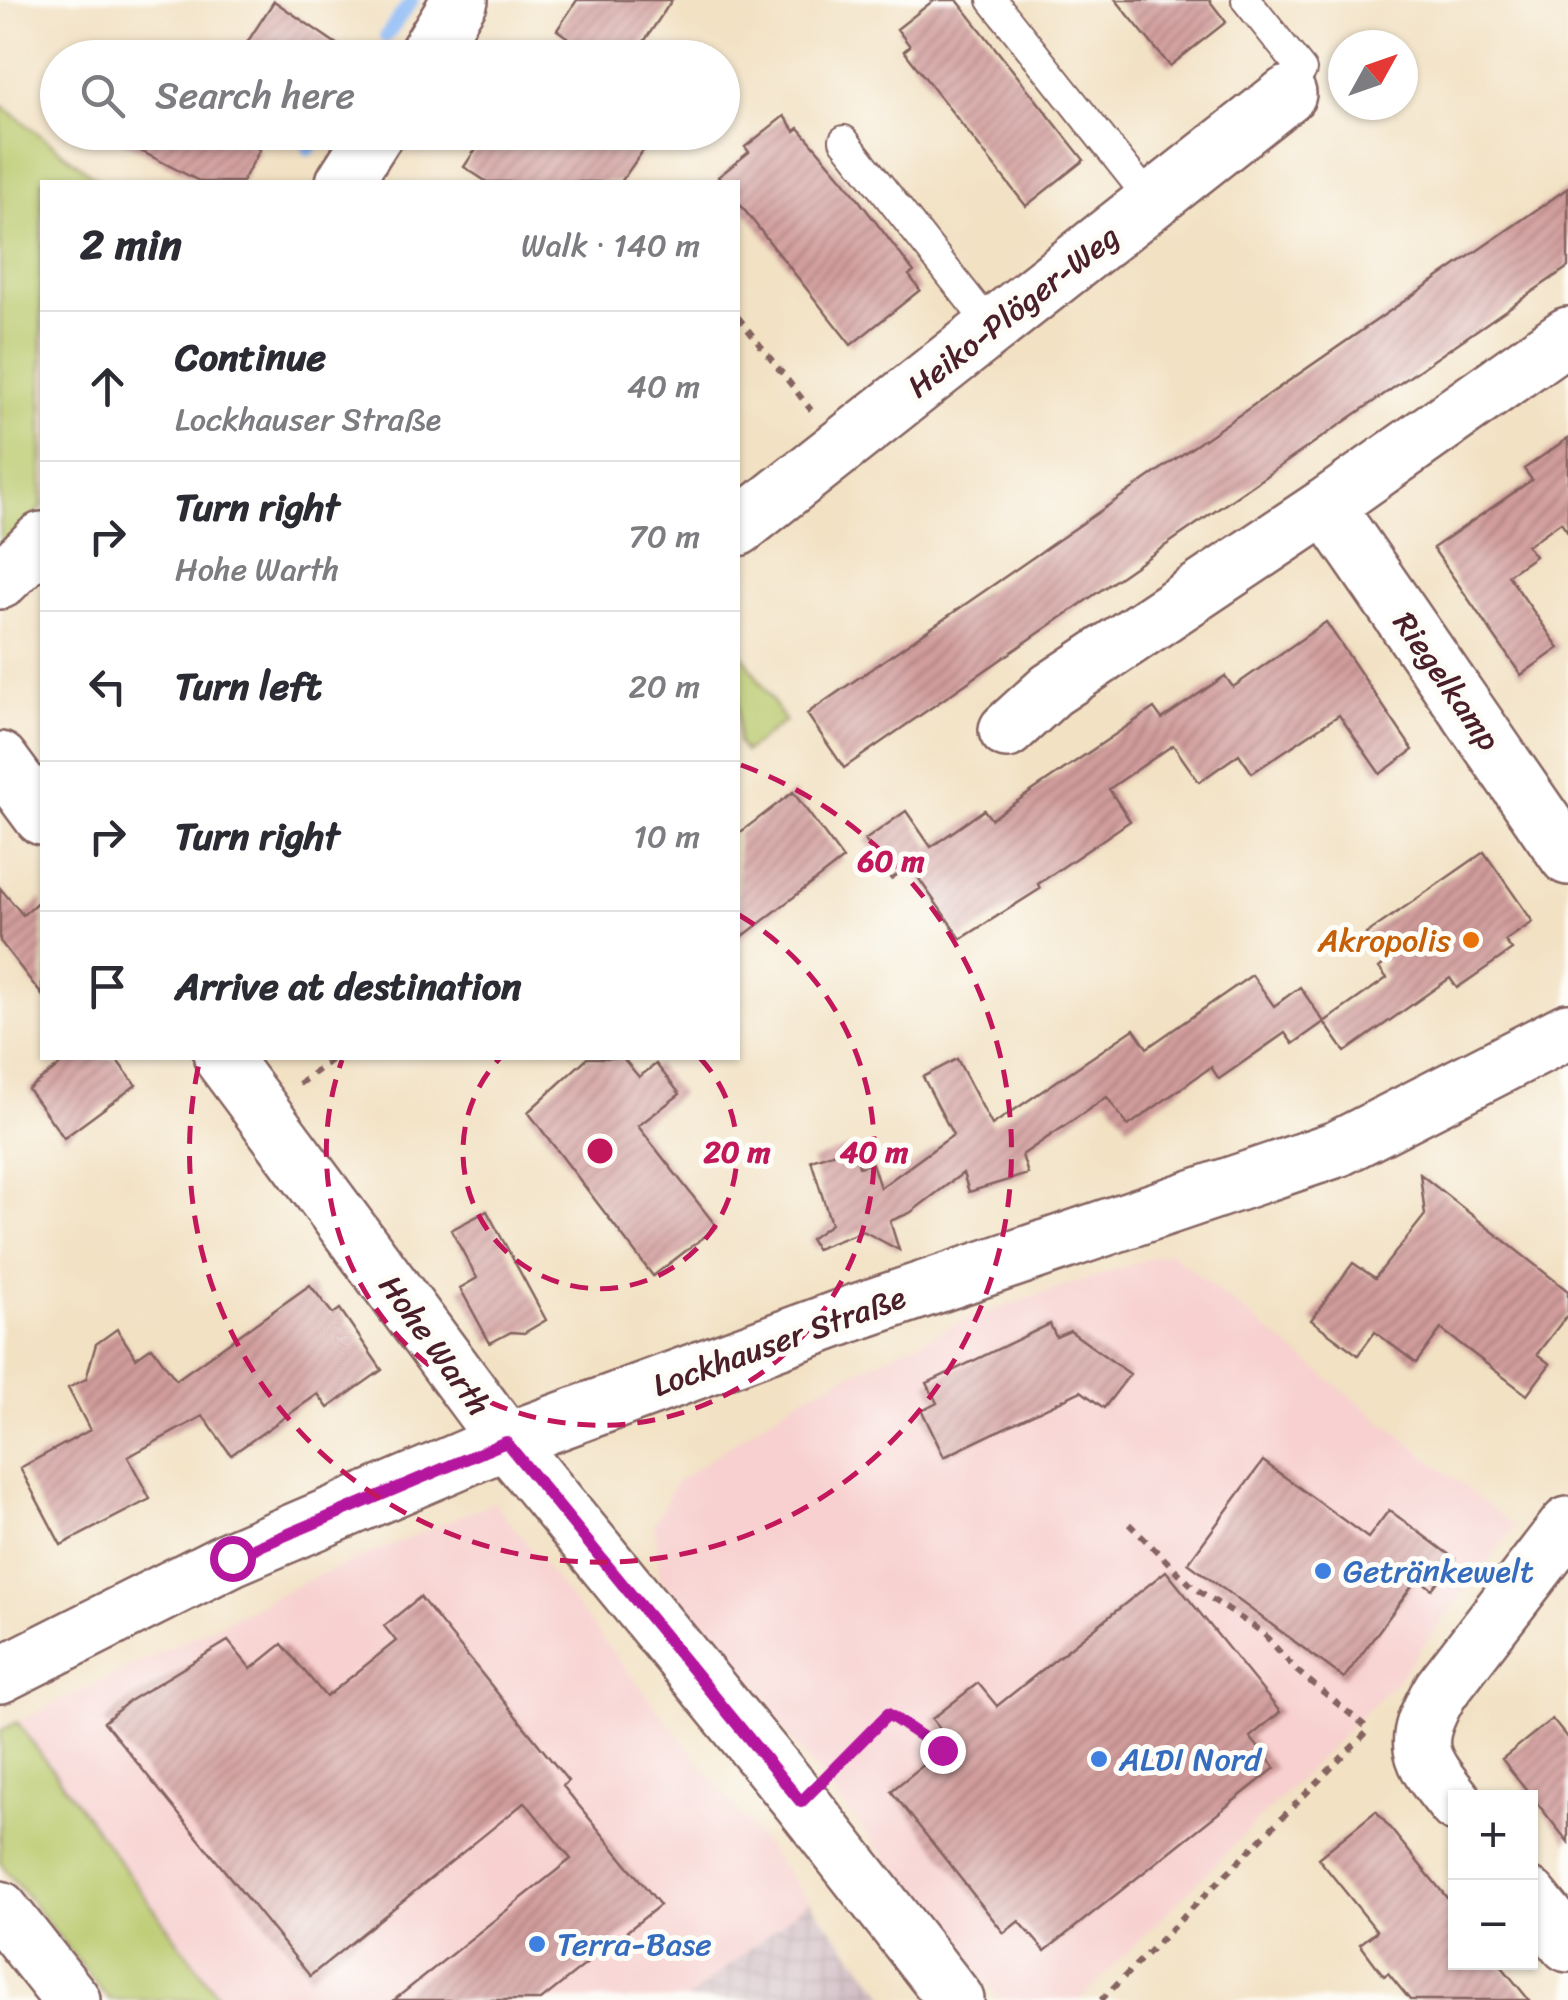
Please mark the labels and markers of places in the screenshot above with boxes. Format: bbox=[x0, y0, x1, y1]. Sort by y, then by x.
place label: Akropolis bbox=[1317, 912, 1451, 969]
marker: Akropolis bbox=[1460, 929, 1482, 951]
centre of rings bbox=[582, 1133, 618, 1169]
place label: Getränkewelt bbox=[1343, 1543, 1534, 1600]
marker: Getränkewelt bbox=[1312, 1560, 1334, 1582]
place label: ALDI Nord bbox=[1118, 1731, 1263, 1788]
marker: ALDI Nord bbox=[1088, 1748, 1110, 1770]
place label: Terra-Base bbox=[557, 1916, 712, 1973]
marker: Terra-Base bbox=[526, 1933, 548, 1955]

